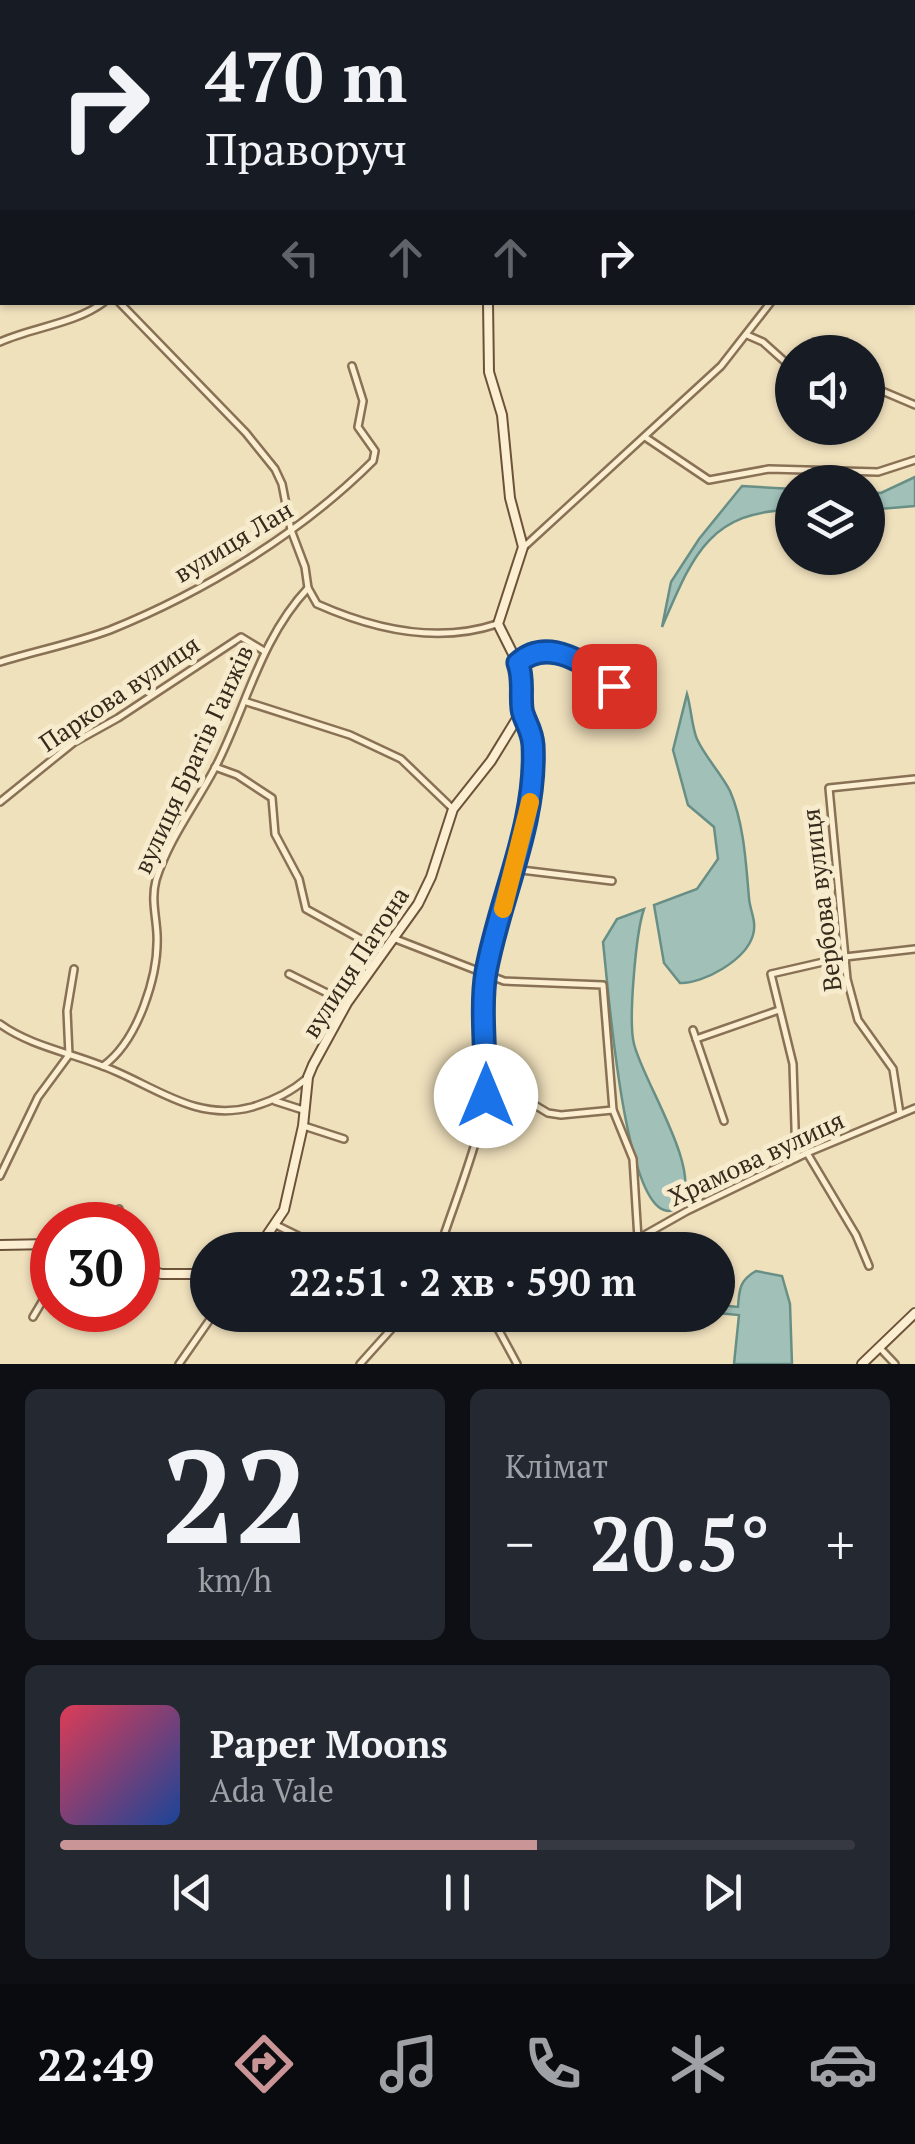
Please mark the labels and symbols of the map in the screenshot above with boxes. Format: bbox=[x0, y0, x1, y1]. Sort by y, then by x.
street label: вулиця Лан bbox=[167, 493, 299, 589]
street label: Паркова вулиця bbox=[33, 627, 205, 759]
street label: вулиця Братів Ганжів bbox=[126, 639, 260, 879]
pin bbox=[572, 644, 657, 729]
street label: Вербова вулиця bbox=[793, 807, 849, 993]
street label: вулиця Патона bbox=[294, 880, 416, 1044]
position arrow bbox=[434, 1044, 538, 1148]
street label: Храмова вулиця bbox=[663, 1103, 849, 1213]
speed limit sign: 30 bbox=[30, 1202, 160, 1332]

